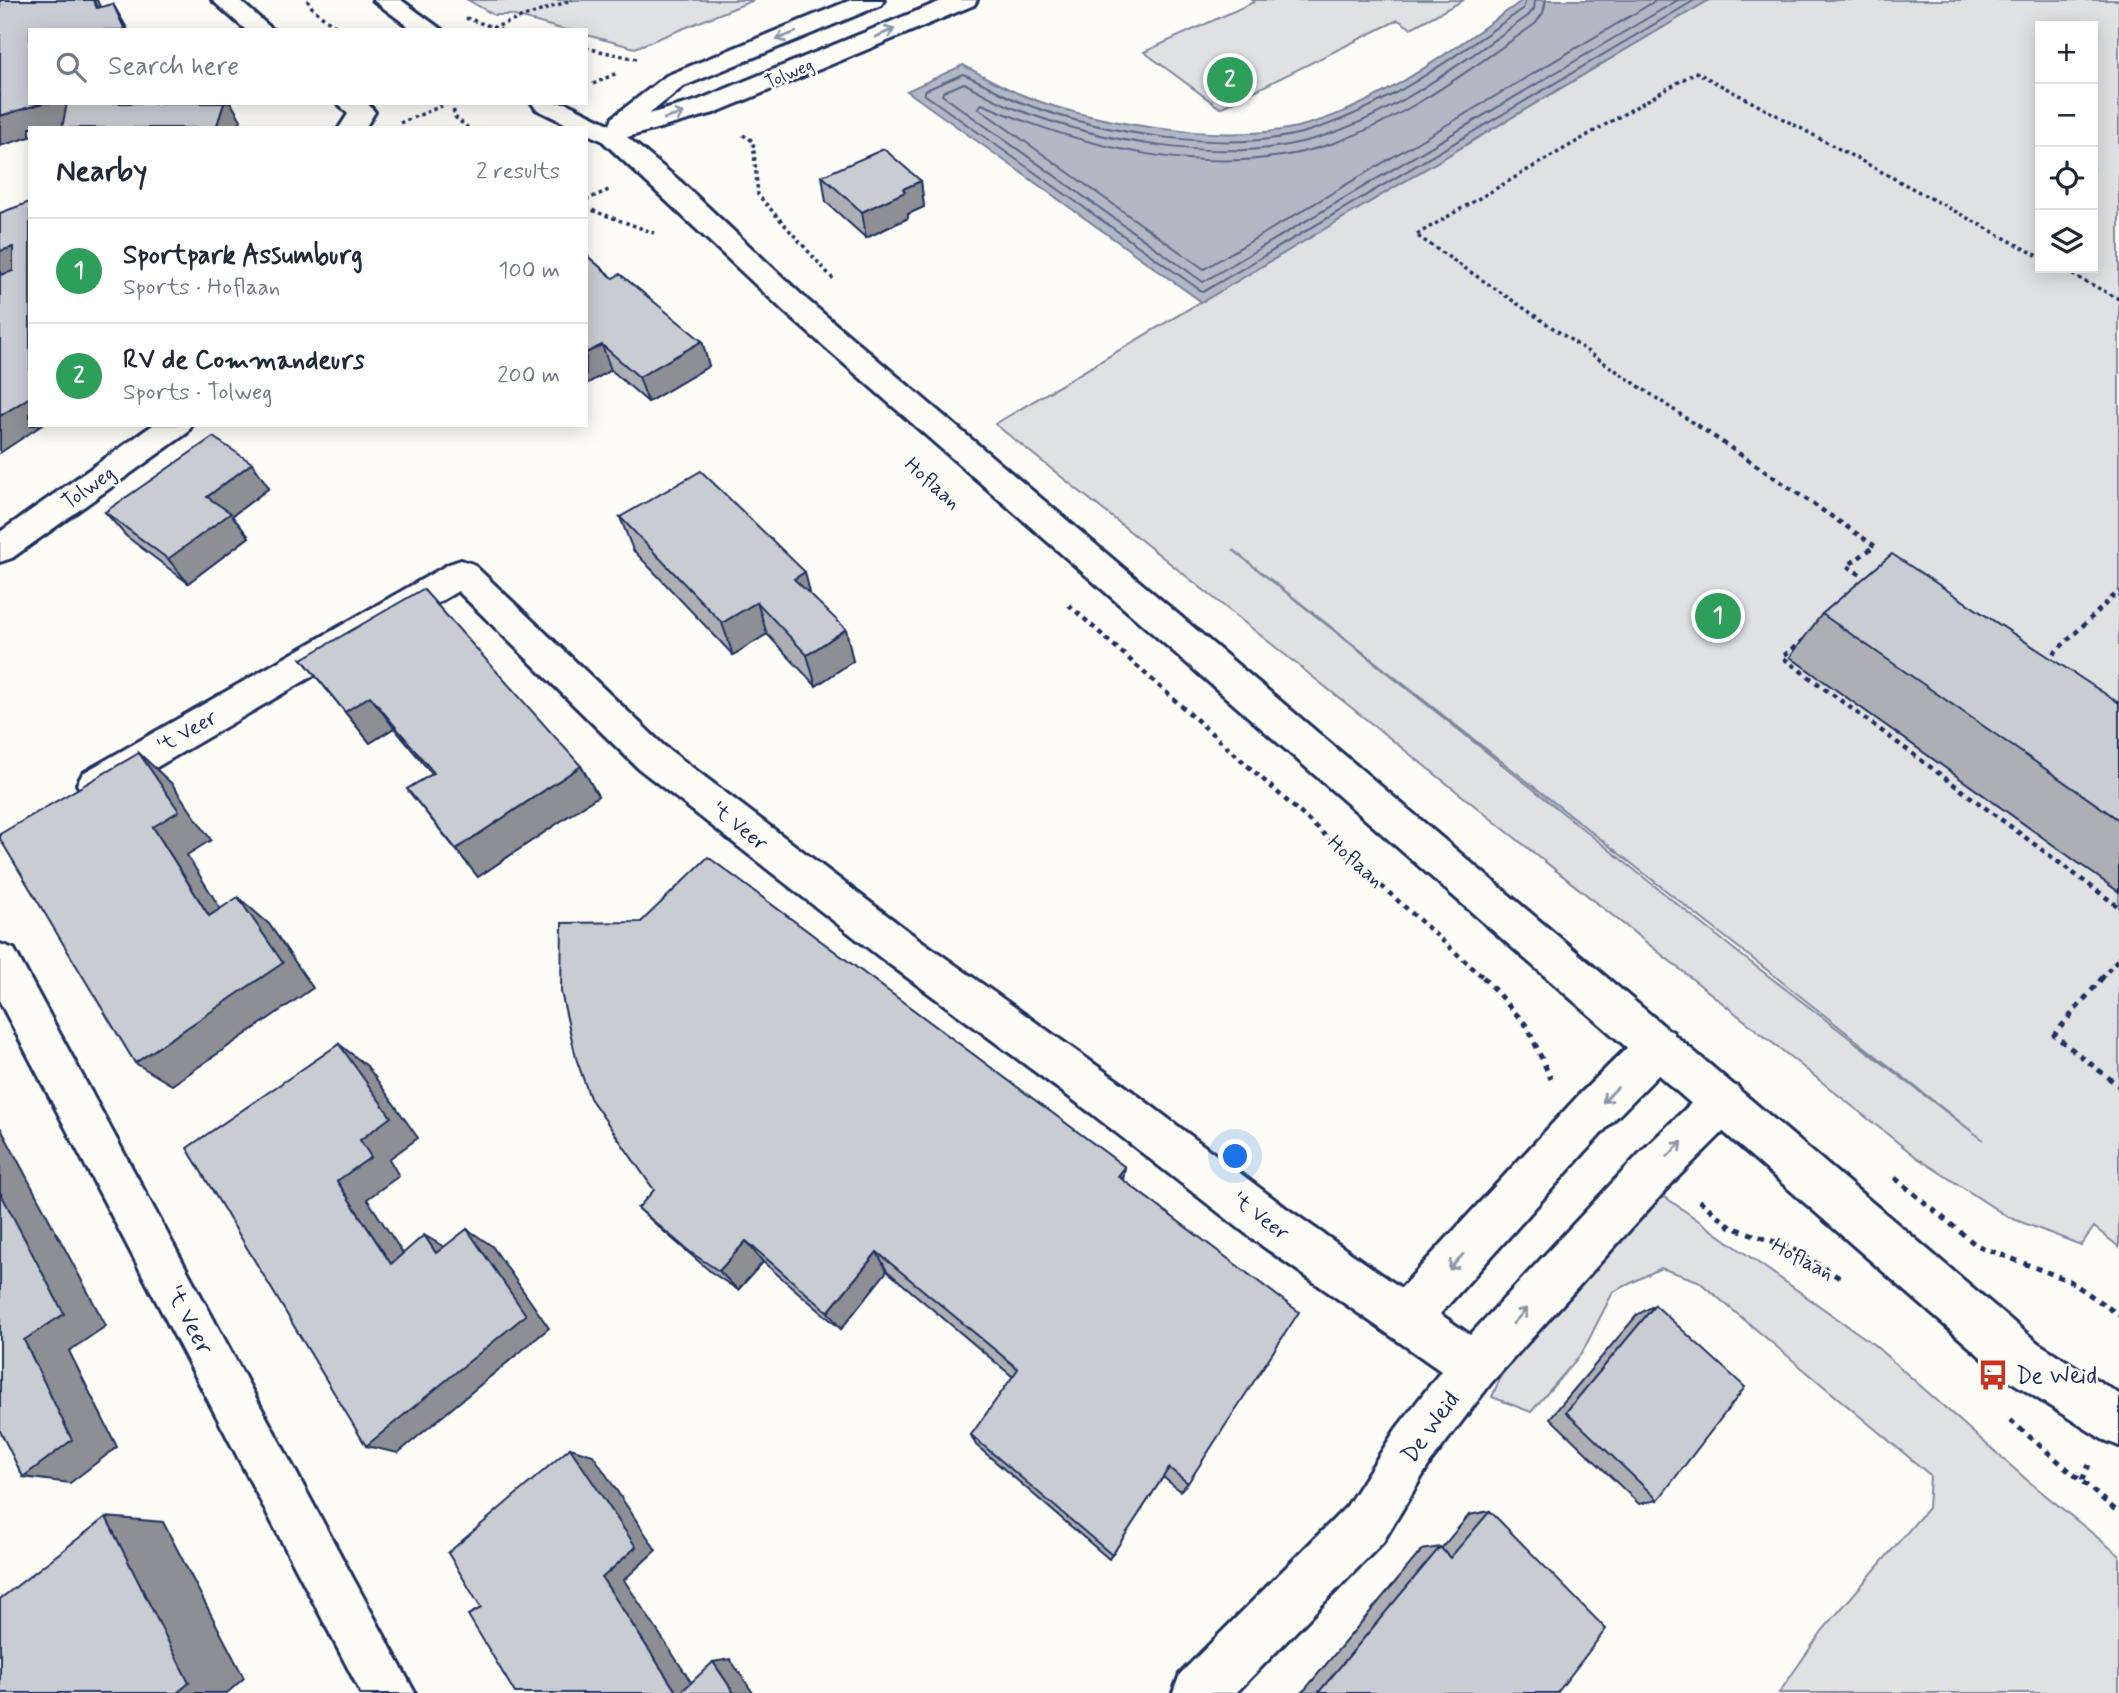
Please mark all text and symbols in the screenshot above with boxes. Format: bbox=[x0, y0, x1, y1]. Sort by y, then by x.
map controls bbox=[2035, 21, 2098, 273]
button: + bbox=[2035, 21, 2098, 84]
one-way arrow bbox=[874, 26, 896, 39]
search box bbox=[28, 28, 588, 105]
one-way arrow bbox=[776, 31, 798, 44]
icon: search bbox=[52, 48, 90, 86]
text: Search here bbox=[108, 50, 239, 84]
street label: Tolweg bbox=[761, 53, 817, 95]
pin: 2 bbox=[1207, 54, 1253, 106]
button: − bbox=[2035, 84, 2098, 147]
one-way arrow bbox=[662, 109, 684, 122]
button: locate bbox=[2035, 147, 2098, 210]
text: Nearby bbox=[56, 152, 147, 191]
text: 2 results bbox=[476, 157, 560, 187]
button: layers bbox=[2035, 210, 2098, 273]
text: Sportpark Assumburg bbox=[123, 239, 362, 273]
text: 1 bbox=[74, 256, 84, 286]
text: 100 m bbox=[498, 256, 560, 286]
text: Sports · Hoflaan bbox=[123, 273, 280, 303]
text: RV de Commandeurs bbox=[123, 344, 364, 378]
text: 2 bbox=[73, 361, 85, 391]
text: 200 m bbox=[497, 361, 560, 391]
text: Sports · Tolweg bbox=[123, 378, 272, 408]
street label: Hoflaan bbox=[898, 451, 966, 516]
street label: Tolweg bbox=[56, 459, 121, 516]
pin: 1 bbox=[1695, 590, 1741, 642]
street label: 't Veer bbox=[153, 704, 223, 760]
street label: 't Veer bbox=[705, 796, 773, 858]
street label: Hoflaan bbox=[1321, 829, 1389, 894]
one-way arrow bbox=[1601, 1086, 1618, 1103]
your location bbox=[1218, 1139, 1252, 1173]
one-way arrow bbox=[1666, 1141, 1683, 1158]
street label: 't Veer bbox=[1226, 1186, 1295, 1247]
street label: Hoflaan bbox=[1767, 1232, 1839, 1288]
one-way arrow bbox=[1447, 1253, 1464, 1270]
street label: 't Veer bbox=[158, 1281, 220, 1361]
one-way arrow bbox=[1512, 1307, 1528, 1325]
bus stop icon: De Weid bbox=[1976, 1358, 2010, 1392]
place label: De Weid bbox=[2016, 1361, 2097, 1392]
street label: De Weid bbox=[1395, 1386, 1468, 1470]

